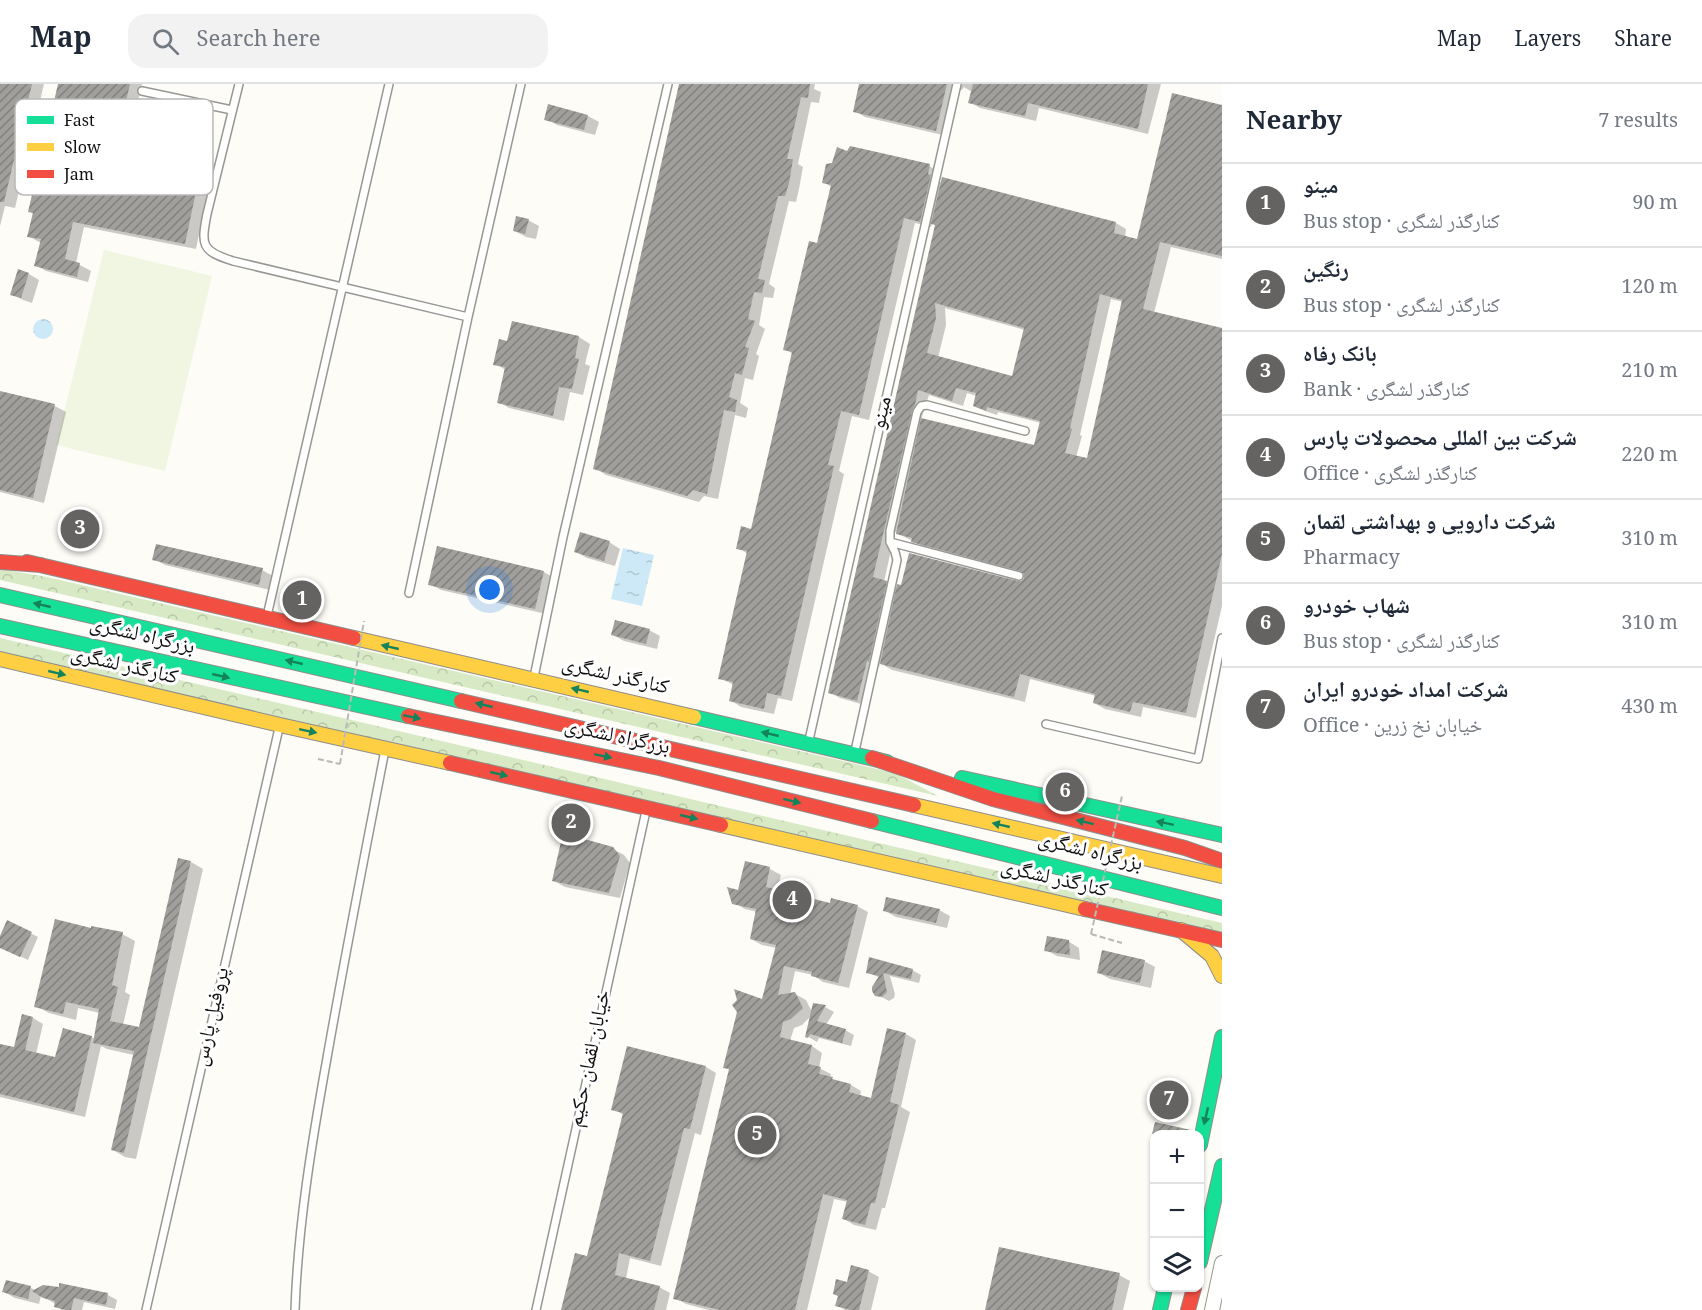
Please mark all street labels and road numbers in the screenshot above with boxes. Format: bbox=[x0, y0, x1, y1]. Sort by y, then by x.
street label: مینو bbox=[862, 393, 904, 433]
street label: بزرگراه لشگری bbox=[86, 608, 198, 666]
street label: کنارگذر لشگری bbox=[67, 638, 181, 696]
street label: کنارگذر لشگری bbox=[558, 648, 672, 706]
street label: بزرگراه لشگری bbox=[561, 710, 673, 766]
street label: بزرگراه لشگری bbox=[1034, 823, 1146, 883]
street label: کنارگذر لشگری bbox=[997, 851, 1111, 909]
street label: پروفیل پارس bbox=[185, 964, 241, 1070]
street label: خیابان لقمان حکیم bbox=[559, 987, 623, 1131]

